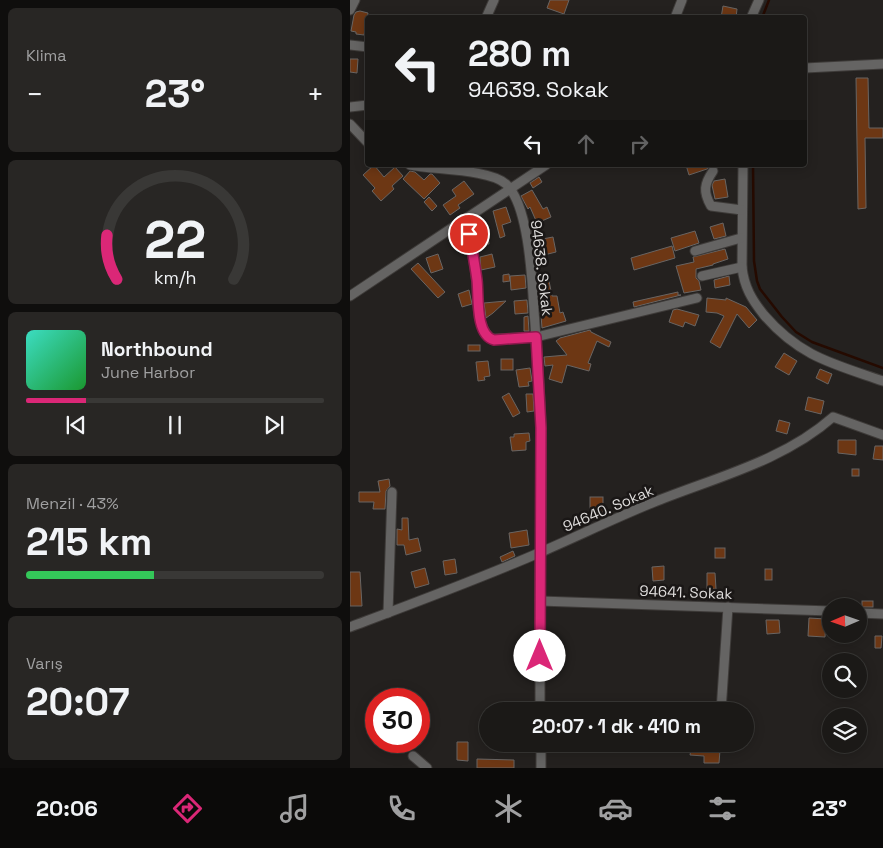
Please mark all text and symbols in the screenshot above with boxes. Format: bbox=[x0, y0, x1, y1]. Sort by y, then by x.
text: 280 m bbox=[468, 32, 571, 76]
icon: left bbox=[385, 35, 450, 100]
text: Klima bbox=[26, 45, 67, 66]
text: 23° bbox=[145, 70, 205, 118]
text: 94639. Sokak bbox=[468, 75, 609, 103]
text: − bbox=[26, 76, 43, 112]
text: + bbox=[307, 76, 324, 112]
icon: left bbox=[519, 130, 547, 158]
icon: ahead bbox=[572, 130, 600, 158]
icon: right bbox=[625, 130, 653, 158]
text: 22 bbox=[144, 207, 206, 273]
pin bbox=[448, 213, 490, 255]
street label: 94638. Sokak bbox=[527, 219, 557, 317]
icon: arrive bbox=[455, 220, 483, 248]
text: km/h bbox=[154, 266, 196, 289]
text: Northbound bbox=[101, 337, 213, 362]
text: June Harbor bbox=[101, 362, 195, 383]
icon: previous bbox=[62, 411, 90, 439]
icon: pause bbox=[161, 411, 189, 439]
icon: next bbox=[260, 411, 288, 439]
street label: 94640. Sokak bbox=[560, 480, 656, 536]
text: Menzil · 43% bbox=[26, 493, 119, 514]
text: 215 km bbox=[26, 518, 152, 566]
street label: 94641. Sokak bbox=[639, 581, 733, 603]
north arrow bbox=[822, 598, 868, 642]
map controls bbox=[822, 598, 867, 753]
position arrow bbox=[513, 629, 565, 681]
text: Varış bbox=[26, 653, 63, 674]
button: search bbox=[822, 653, 867, 698]
text: 20:07 bbox=[26, 678, 129, 726]
speed limit sign: 30 bbox=[365, 688, 430, 753]
button: layers bbox=[822, 708, 867, 753]
text: 20:07 · 1 dk · 410 m bbox=[532, 714, 701, 739]
icon: directions bbox=[170, 791, 205, 826]
icon: music bbox=[277, 791, 312, 826]
icon: phone bbox=[384, 791, 419, 826]
icon: climate bbox=[491, 791, 526, 826]
icon: car bbox=[598, 791, 633, 826]
icon: filters bbox=[705, 791, 740, 826]
text: 20:06 bbox=[36, 794, 98, 822]
text: 23° bbox=[812, 794, 847, 822]

